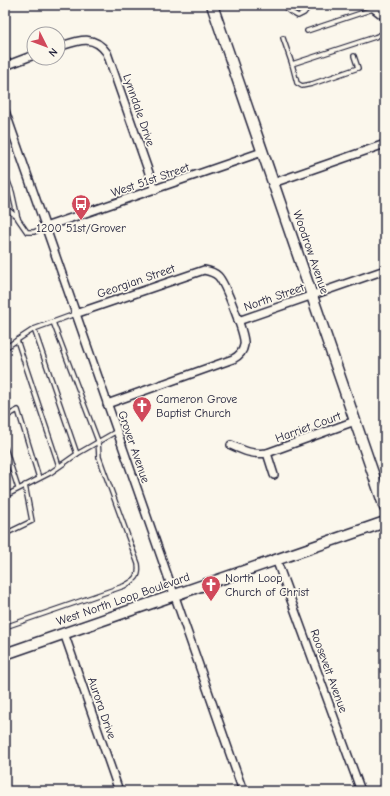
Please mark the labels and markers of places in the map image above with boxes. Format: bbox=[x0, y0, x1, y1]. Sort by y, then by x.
bus stop icon: 1200 51st/Grover bbox=[70, 193, 92, 221]
place label: 1200 51st/Grover bbox=[36, 221, 126, 235]
place label: Cameron Grove Baptist Church bbox=[156, 392, 237, 420]
church icon: Cameron Grove Baptist Church bbox=[131, 395, 153, 423]
place label: North Loop Church of Christ bbox=[225, 571, 309, 599]
church icon: North Loop Church of Christ bbox=[200, 574, 222, 602]

